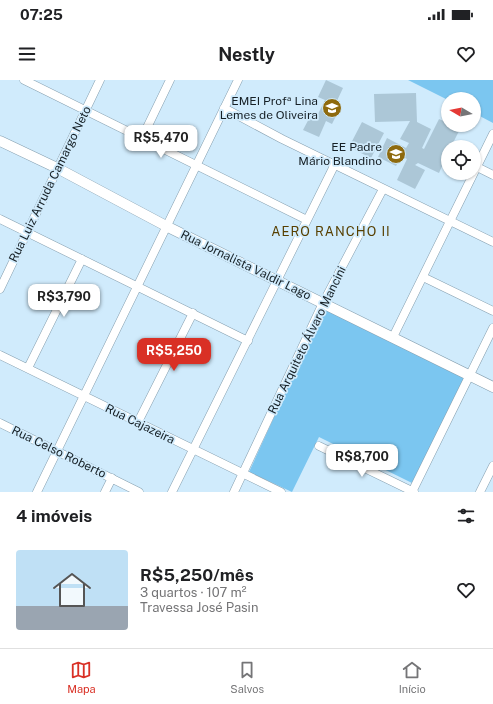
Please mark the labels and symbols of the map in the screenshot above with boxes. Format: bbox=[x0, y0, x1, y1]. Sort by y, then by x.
north arrow bbox=[441, 92, 481, 132]
place label: EMEI Profª Lina Lemes de Oliveira bbox=[220, 94, 318, 122]
school or university icon: EMEI Profª Lina Lemes de Oliveira bbox=[321, 97, 343, 119]
street label: Rua Luiz Arruda Camargo Neto bbox=[6, 104, 94, 264]
pin: R$5,470 bbox=[124, 125, 198, 159]
place label: EE Padre Mário Blandino bbox=[298, 140, 382, 168]
school or university icon: EE Padre Mário Blandino bbox=[385, 143, 407, 165]
district label: AERO RANCHO II bbox=[271, 224, 391, 239]
street label: Rua Jornalista Valdir Lago bbox=[178, 227, 314, 303]
street label: Rua Arquiteto Álvaro Mancini bbox=[265, 264, 349, 416]
pin: R$3,790 bbox=[27, 284, 101, 318]
pin: R$5,250 bbox=[137, 338, 211, 372]
street label: Rua Cajazeira bbox=[103, 401, 177, 447]
street label: Rua Celso Roberto bbox=[10, 423, 109, 481]
pin: R$8,700 bbox=[325, 444, 399, 478]

